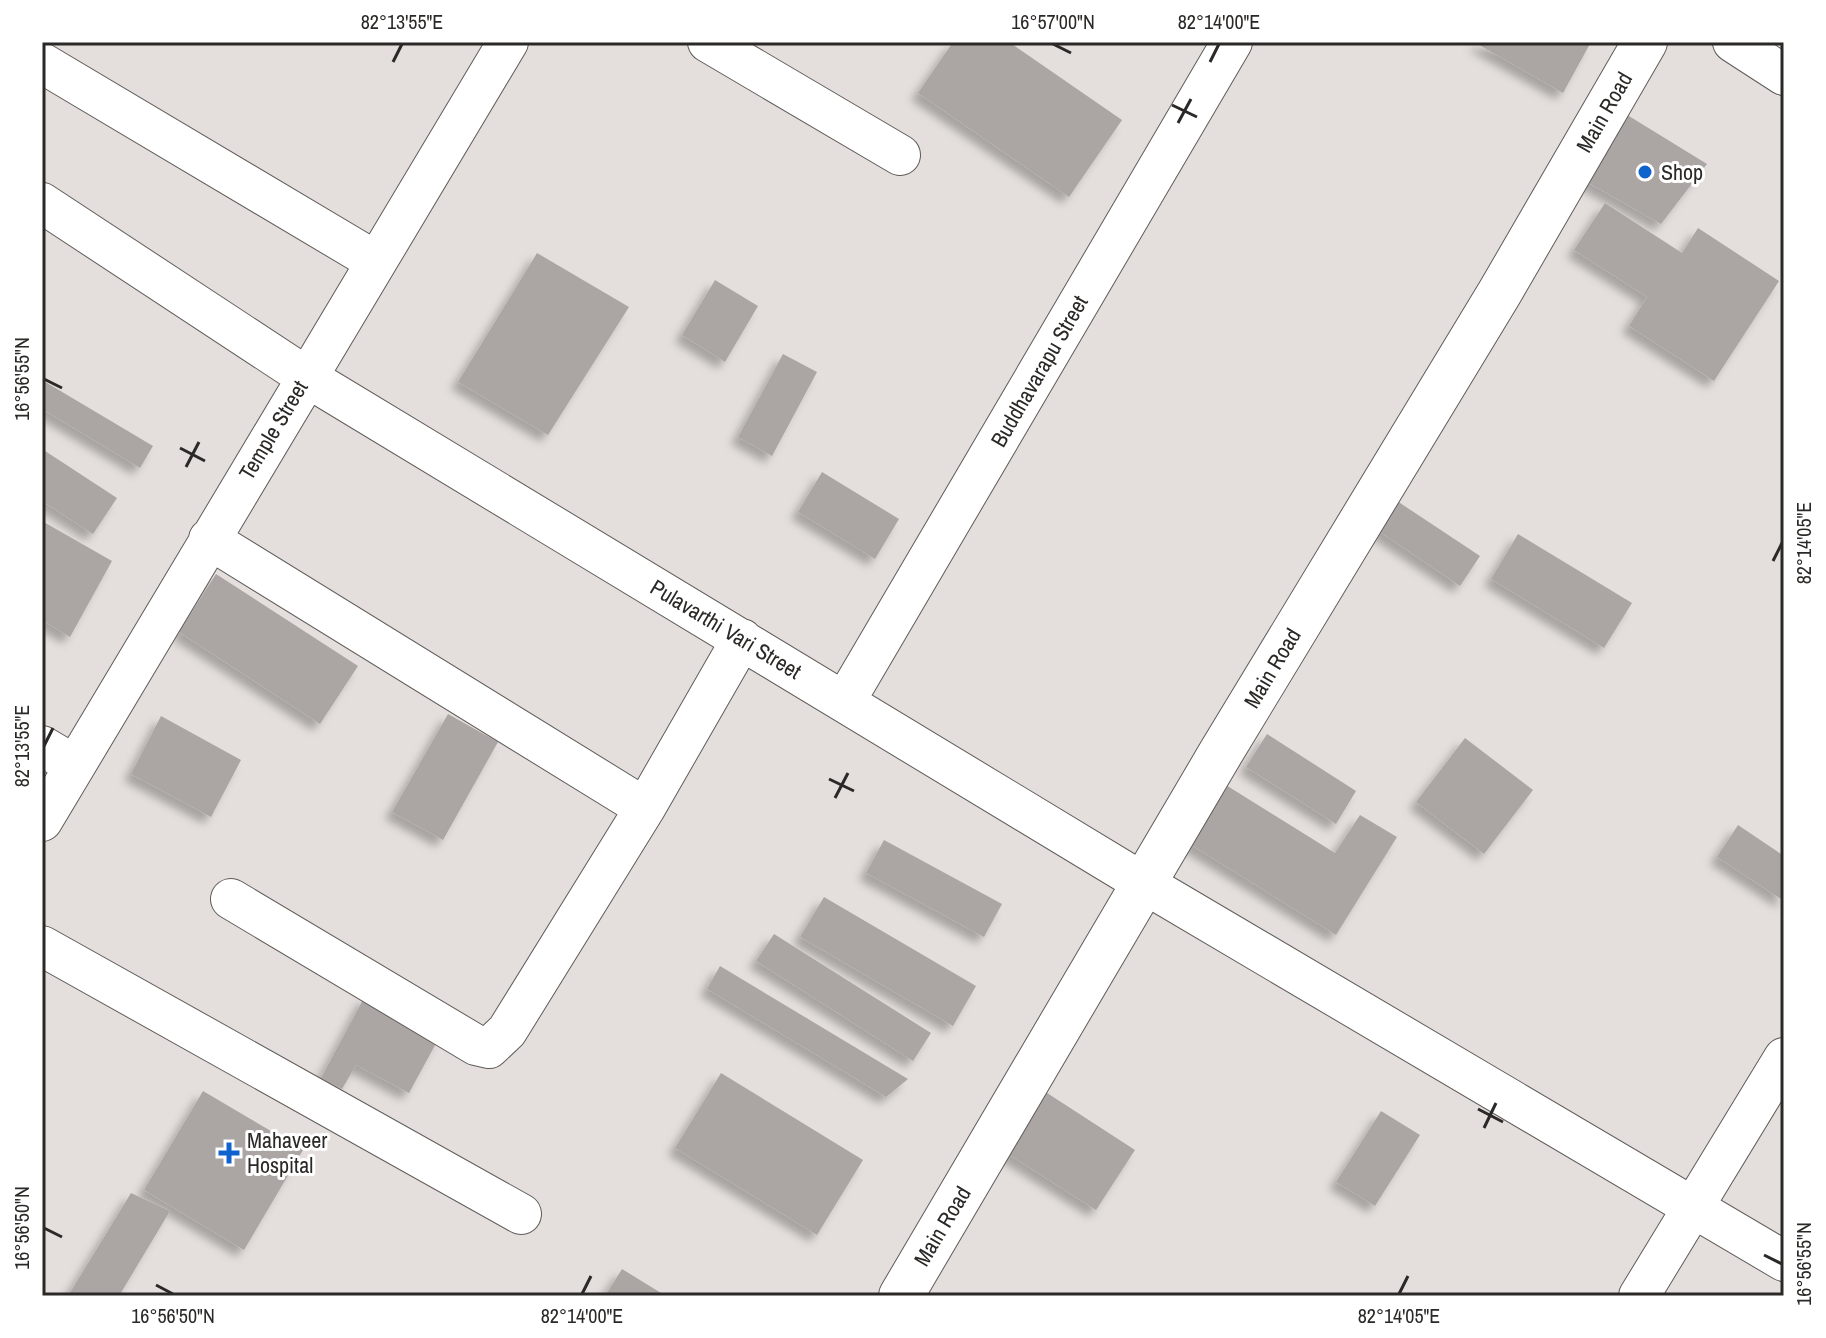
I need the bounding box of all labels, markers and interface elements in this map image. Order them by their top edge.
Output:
text: 82°13'55"E [361,8,443,35]
text: 16°57'00"N [1011,8,1095,35]
text: 82°14'00"E [1178,8,1260,35]
street label: Main Road [1569,66,1639,158]
place label: Shop [1661,157,1703,187]
marker: Shop [1636,163,1654,181]
street label: Buddhavarapu Street [983,290,1095,452]
text: 16°56'55"N [8,337,35,421]
street label: Temple Street [231,375,315,485]
text: 82°14'05"E [1790,502,1817,584]
street label: Pulavarthi Vari Street [645,572,807,686]
street label: Main Road [1236,622,1308,714]
text: 82°13'55"E [8,705,35,787]
place label: Mahaveer Hospital [247,1125,327,1180]
marker: Mahaveer Hospital [218,1142,240,1164]
street label: Main Road [906,1180,978,1272]
text: 16°56'50"N [8,1186,35,1270]
text: 16°56'55"N [1790,1222,1817,1306]
text: 16°56'50"N [131,1302,215,1329]
text: 82°14'00"E [541,1302,623,1329]
text: 82°14'05"E [1358,1302,1440,1329]

